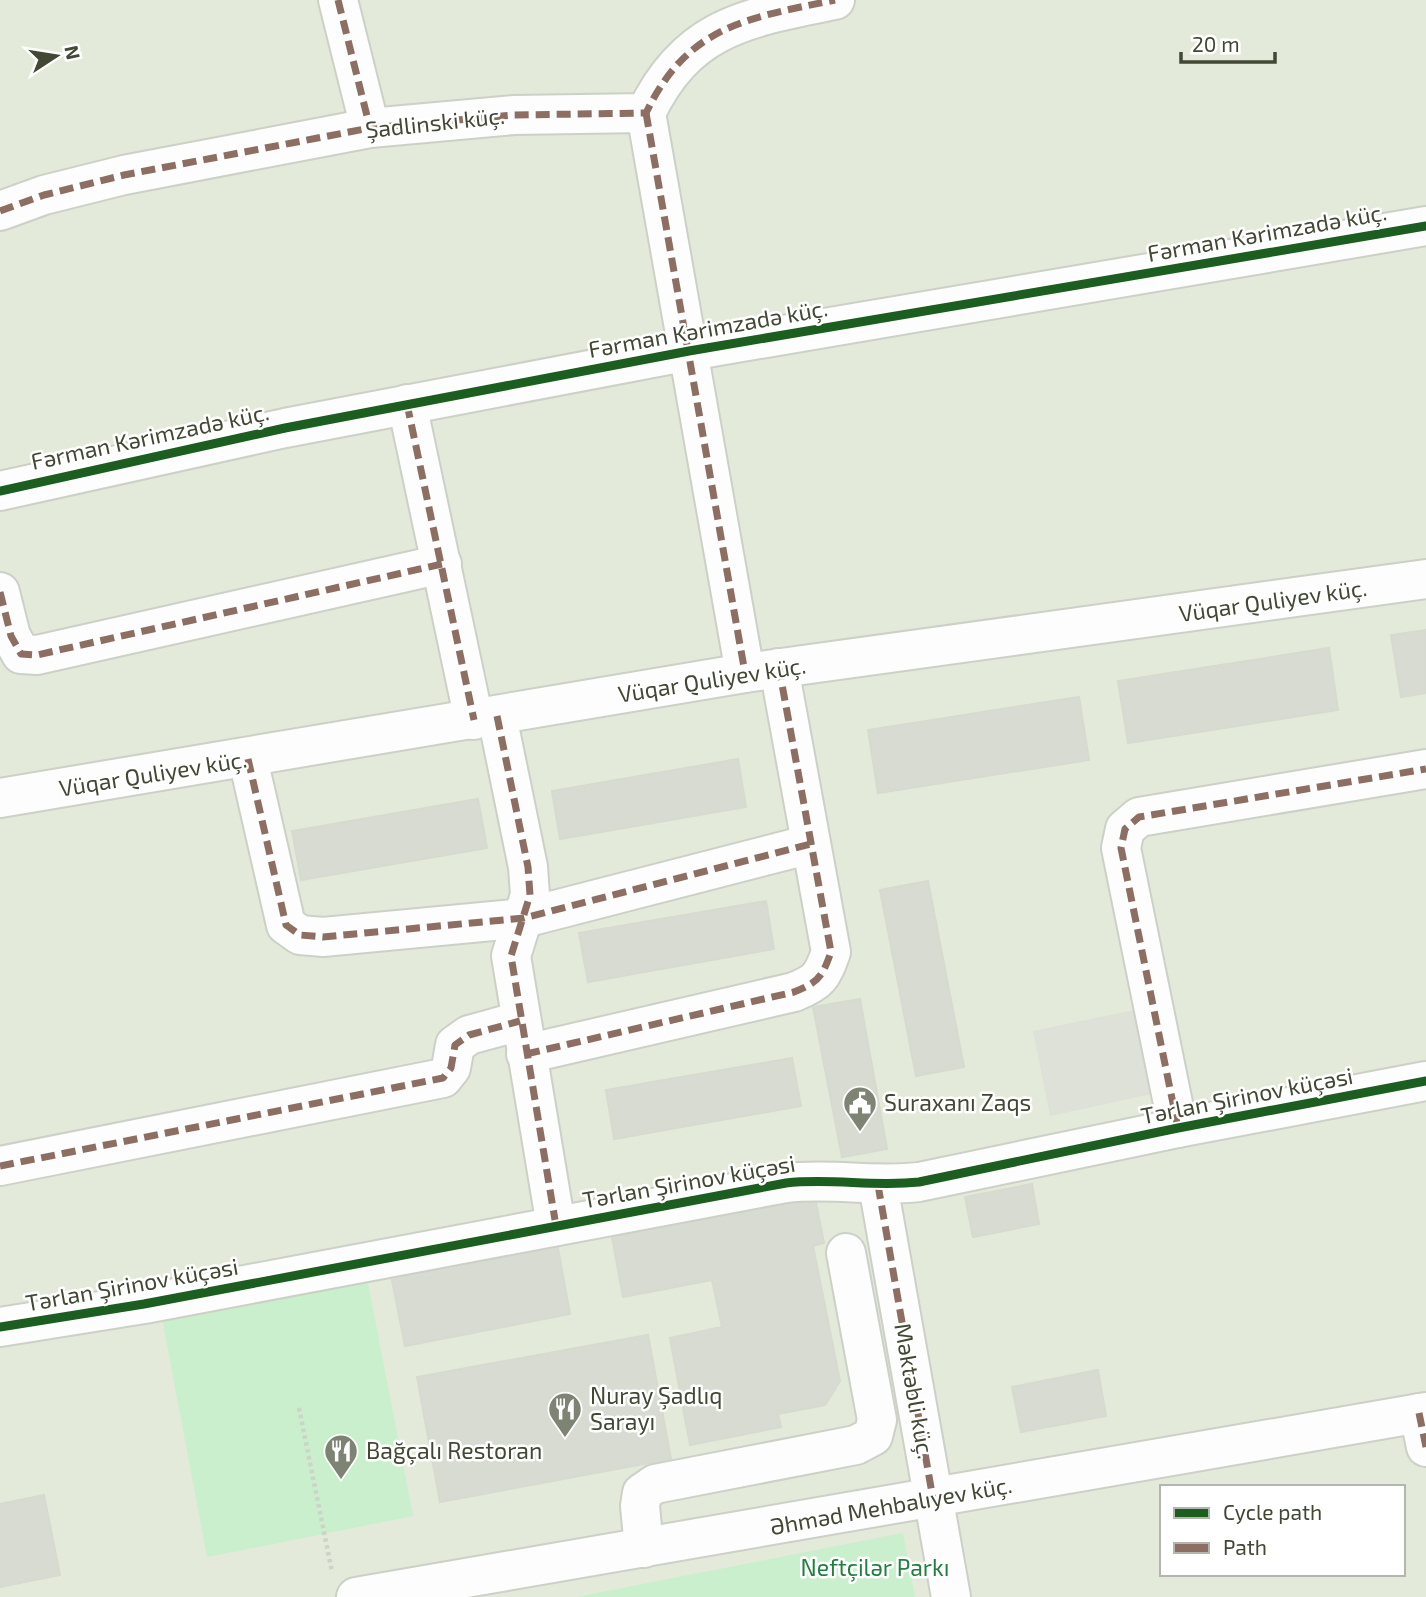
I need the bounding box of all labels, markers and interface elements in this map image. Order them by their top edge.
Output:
north arrow [21,21,91,91]
scale bar [1181,21,1276,65]
text: 20 m [1192,31,1240,56]
text: N [60,43,86,61]
street label: Şadlinski küç. [364,101,506,144]
street label: Fərman Kərimzadə küç. [1145,197,1389,268]
street label: Fərman Kərimzadə küç. [586,293,830,364]
street label: Fərman Kərimzadə küç. [28,397,272,476]
street label: Vüqar Quliyev küç. [1177,573,1369,628]
street label: Vüqar Quliyev küç. [616,650,808,709]
street label: Vüqar Quliyev küç. [57,744,249,803]
street label: Tərlan Şirinov küçəsi [1138,1061,1355,1130]
public building icon: Suraxanı Zaqs [841,1084,879,1133]
place label: Suraxanı Zaqs [884,1088,1031,1116]
street label: Tərlan Şirinov küçəsi [580,1149,797,1214]
street label: Tərlan Şirinov küçəsi [23,1252,240,1317]
street label: Məktəbli küç. [888,1321,941,1461]
place label: Nuray Şadlıq Sarayı [590,1381,722,1435]
restaurant icon: Nuray Şadlıq Sarayı [546,1390,584,1439]
restaurant icon: Bağçalı Restoran [322,1432,360,1481]
place label: Bağçalı Restoran [366,1436,542,1465]
street label: Əhməd Mehbalıyev küç. [768,1470,1014,1541]
legend [1160,1485,1405,1576]
text: Cycle path [1223,1499,1322,1524]
text: Path [1223,1534,1267,1559]
park label: Neftçilər Parkı [801,1553,949,1582]

